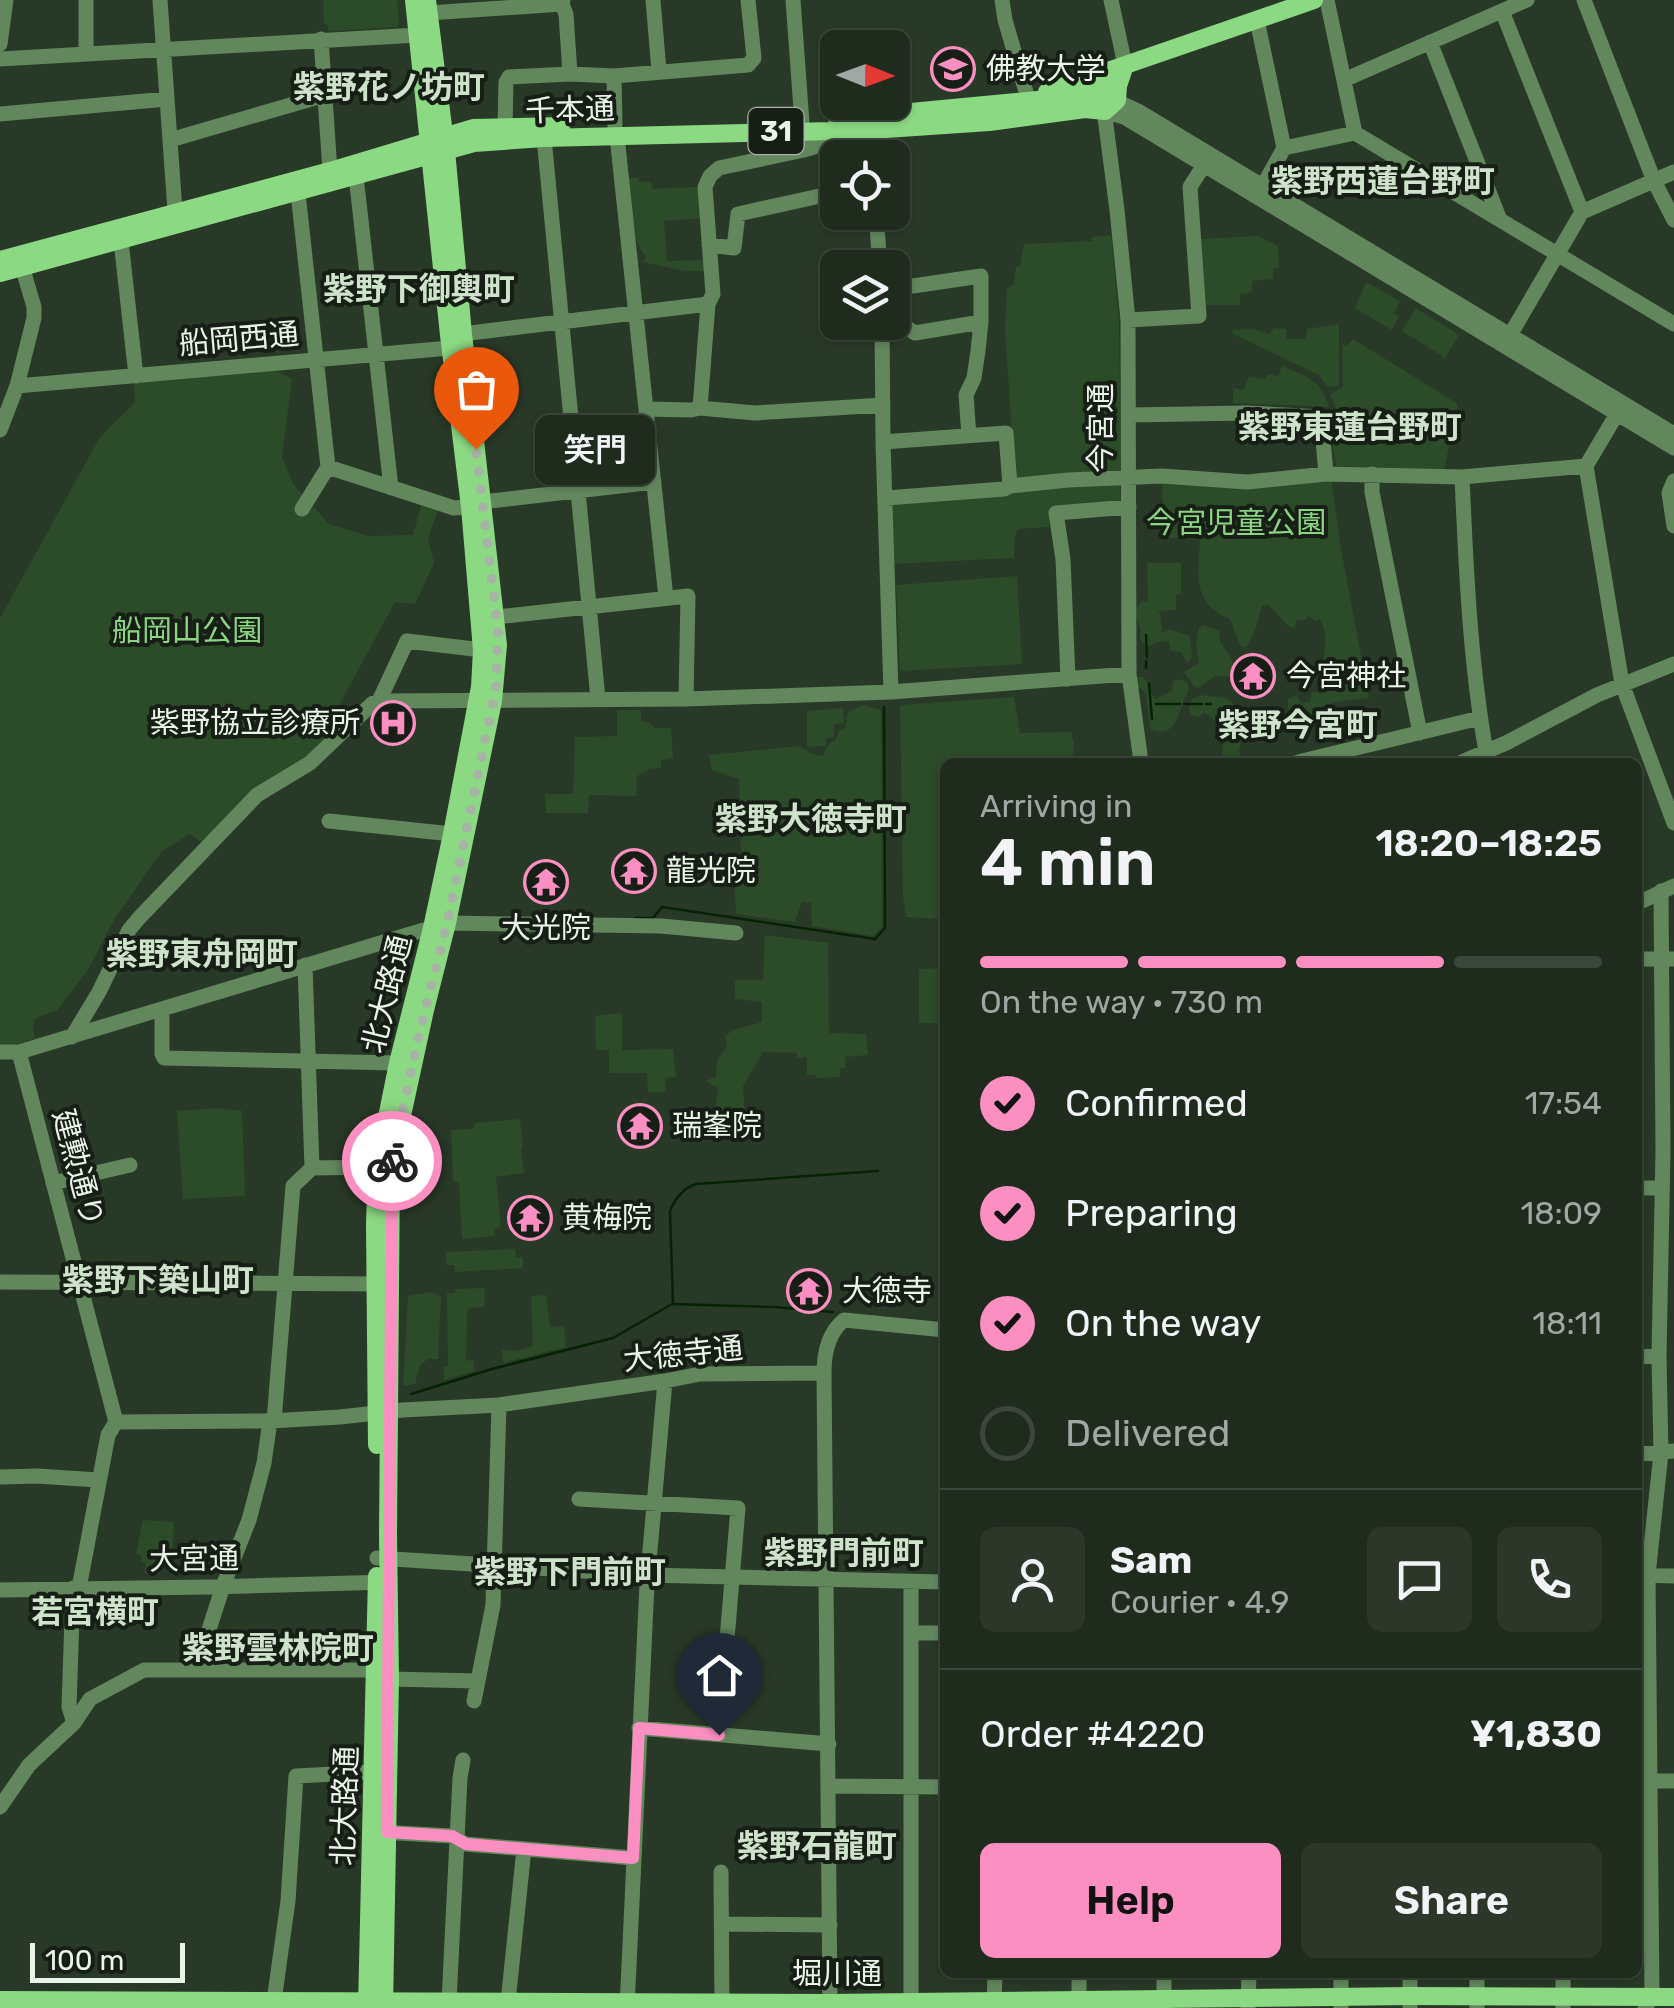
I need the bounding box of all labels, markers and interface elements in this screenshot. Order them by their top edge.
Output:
north arrow [820,30,910,120]
map controls [820,30,910,340]
school or university icon: 佛教大学 [930,46,976,92]
place label: 佛教大学 [986,51,1106,87]
district label: 紫野花ノ坊町 [293,68,485,106]
street label: 千本通 [524,90,616,130]
road number: 31 [748,108,804,154]
button: locate [820,140,910,230]
district label: 紫野西蓮台野町 [1271,162,1495,200]
button: layers [820,250,910,340]
district label: 紫野下御輿町 [323,270,515,308]
street label: 船岡西通 [178,316,300,362]
pin [434,347,519,450]
icon: bag [449,362,504,417]
street label: 今宮通 [1083,383,1119,473]
district label: 紫野東蓮台野町 [1238,408,1462,446]
callout: 笑門 [536,414,656,484]
text: 笑門 [563,431,627,469]
park label: 今宮児童公園 [1146,505,1326,541]
park label: 船岡山公園 [112,613,262,649]
temple icon: 今宮神社 [1230,653,1276,699]
place label: 今宮神社 [1286,658,1406,694]
hospital icon: 紫野協立診療所 [370,700,416,746]
place label: 紫野協立診療所 [150,705,360,741]
district label: 紫野今宮町 [1218,706,1378,744]
text: Arriving in [980,787,1132,825]
district label: 紫野大徳寺町 [715,800,907,838]
text: 18:20–18:25 [1375,820,1602,866]
text: 4 min [980,824,1156,901]
temple icon: 龍光院 [611,848,657,894]
place label: 龍光院 [666,853,756,889]
temple icon: 大光院 [523,859,569,905]
place label: 大光院 [501,910,591,946]
street label: 北大路通 [355,931,419,1057]
district label: 紫野東舟岡町 [106,935,298,973]
text: On the way · 730 m [980,983,1263,1021]
icon: check [980,1076,1035,1131]
text: Confirmed [1065,1080,1248,1126]
text: 17:54 [1525,1084,1602,1122]
temple icon: 瑞峯院 [617,1103,663,1149]
street label: 建勲通り [45,1105,111,1231]
place label: 瑞峯院 [672,1108,762,1144]
courier [342,1111,442,1211]
icon: bike [365,1134,420,1189]
icon: check [980,1186,1035,1241]
text: Preparing [1065,1190,1238,1236]
text: 18:09 [1520,1194,1602,1232]
temple icon: 黄梅院 [507,1195,553,1241]
place label: 黄梅院 [562,1200,652,1236]
district label: 紫野下築山町 [62,1261,254,1299]
temple icon: 大徳寺 [786,1268,832,1314]
place label: 大徳寺 [842,1273,932,1309]
icon: check [980,1296,1035,1351]
text: On the way [1065,1300,1261,1346]
text: 18:11 [1532,1304,1602,1342]
street label: 大徳寺通 [621,1330,745,1378]
text: Delivered [1065,1410,1230,1456]
button: person [980,1527,1085,1632]
button: chat [1367,1527,1472,1632]
button: phone [1497,1527,1602,1632]
district label: 紫野門前町 [764,1534,924,1572]
text: Sam [1110,1537,1192,1583]
street label: 大宮通 [149,1540,239,1578]
district label: 紫野下門前町 [474,1553,666,1591]
text: Courier · 4.9 [1110,1583,1289,1621]
district label: 若宮横町 [31,1593,159,1631]
district label: 紫野雲林院町 [182,1629,374,1667]
pin [677,1633,762,1736]
icon: home [692,1648,747,1703]
text: Order #4220 [980,1711,1205,1757]
text: ¥1,830 [1470,1711,1602,1757]
street label: 北大路通 [325,1745,365,1867]
district label: 紫野石龍町 [737,1827,897,1865]
button: Help [980,1843,1281,1958]
button: Share [1301,1843,1602,1958]
scale bar [30,1938,185,1982]
text: 100 m [45,1944,124,1977]
street label: 堀川通 [792,1956,882,1992]

